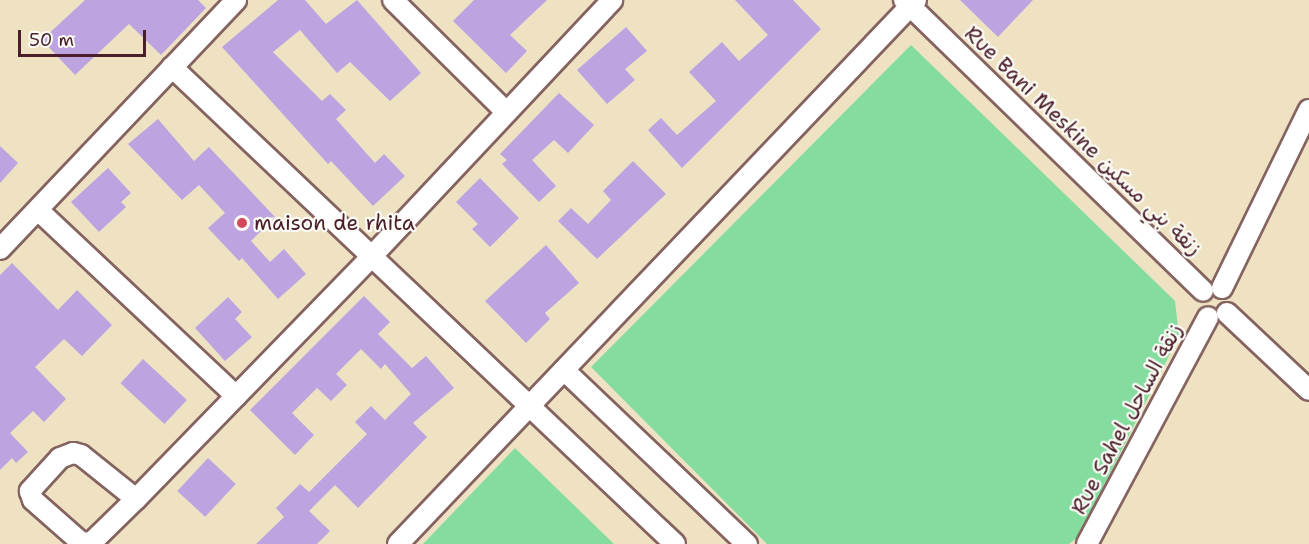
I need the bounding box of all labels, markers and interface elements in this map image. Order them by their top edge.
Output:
scale bar [21,18,148,56]
street label: Rue Bani Meskine زنقة بني مسكين [959,21,1207,261]
text: 50 m [29,28,74,52]
place label: maison de rhita [254,210,415,236]
marker: maison de rhita [235,216,249,230]
street label: Rue Sahel زنقة الساحل [1066,319,1188,519]

